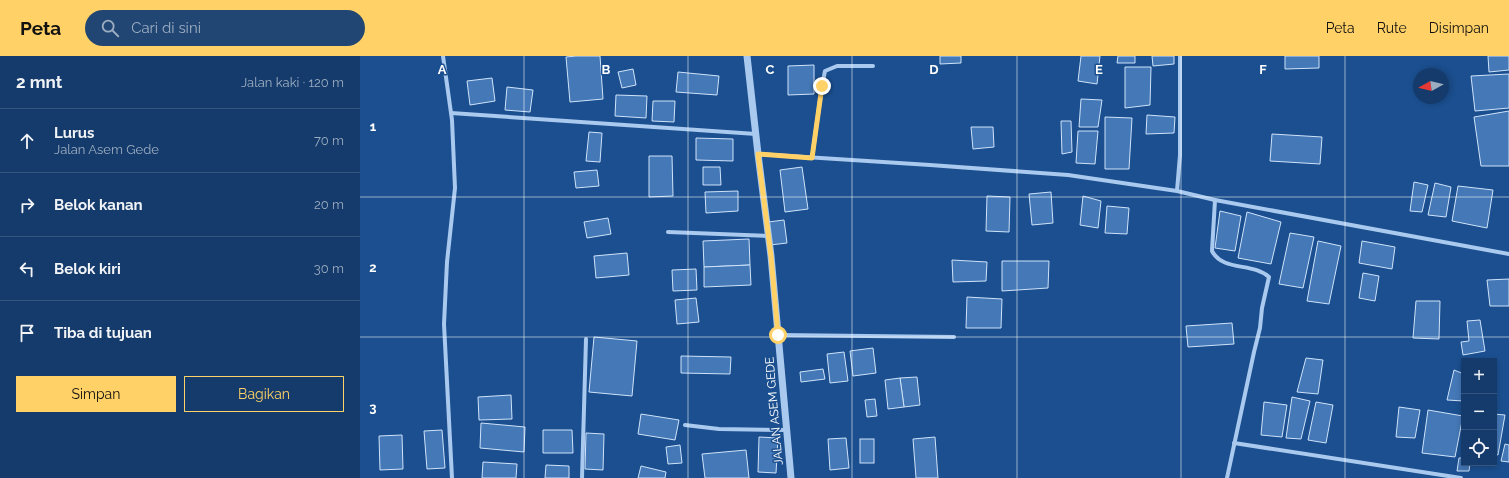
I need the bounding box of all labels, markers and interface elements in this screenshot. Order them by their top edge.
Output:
search box [85,10,365,46]
text: Peta [20,17,61,39]
icon: search [99,17,121,39]
text: Cari di sini [131,19,201,37]
text: Peta [1326,20,1355,36]
text: Rute [1377,20,1407,36]
text: Disimpan [1429,20,1489,36]
text: A [438,62,447,77]
text: B [602,62,611,77]
text: C [766,62,775,77]
text: D [929,62,939,77]
text: E [1095,62,1103,77]
text: F [1259,62,1267,77]
north arrow [1413,68,1449,104]
text: 2 mnt [16,72,62,92]
text: Jalan kaki · 120 m [241,75,344,90]
route end [813,77,831,95]
text: 1 [370,119,377,134]
text: Lurus [54,124,95,142]
icon: ahead [16,130,38,152]
text: 70 m [314,133,344,148]
text: Jalan Asem Gede [54,142,159,157]
icon: right [16,194,38,216]
text: Belok kanan [54,196,143,214]
text: 20 m [314,197,344,212]
icon: left [16,258,38,280]
text: Belok kiri [54,260,121,278]
text: 2 [369,260,377,275]
text: 30 m [314,261,344,276]
icon: arrive [16,322,38,344]
text: Tiba di tujuan [54,324,152,342]
route start [769,326,787,344]
street label: JALAN ASEM GEDE [762,356,786,466]
map controls [1461,358,1497,466]
button: + [1461,358,1497,394]
button: Simpan [16,376,176,412]
button: Bagikan [184,376,344,412]
button: − [1461,394,1497,430]
text: 3 [369,400,377,415]
button: locate [1461,430,1497,466]

